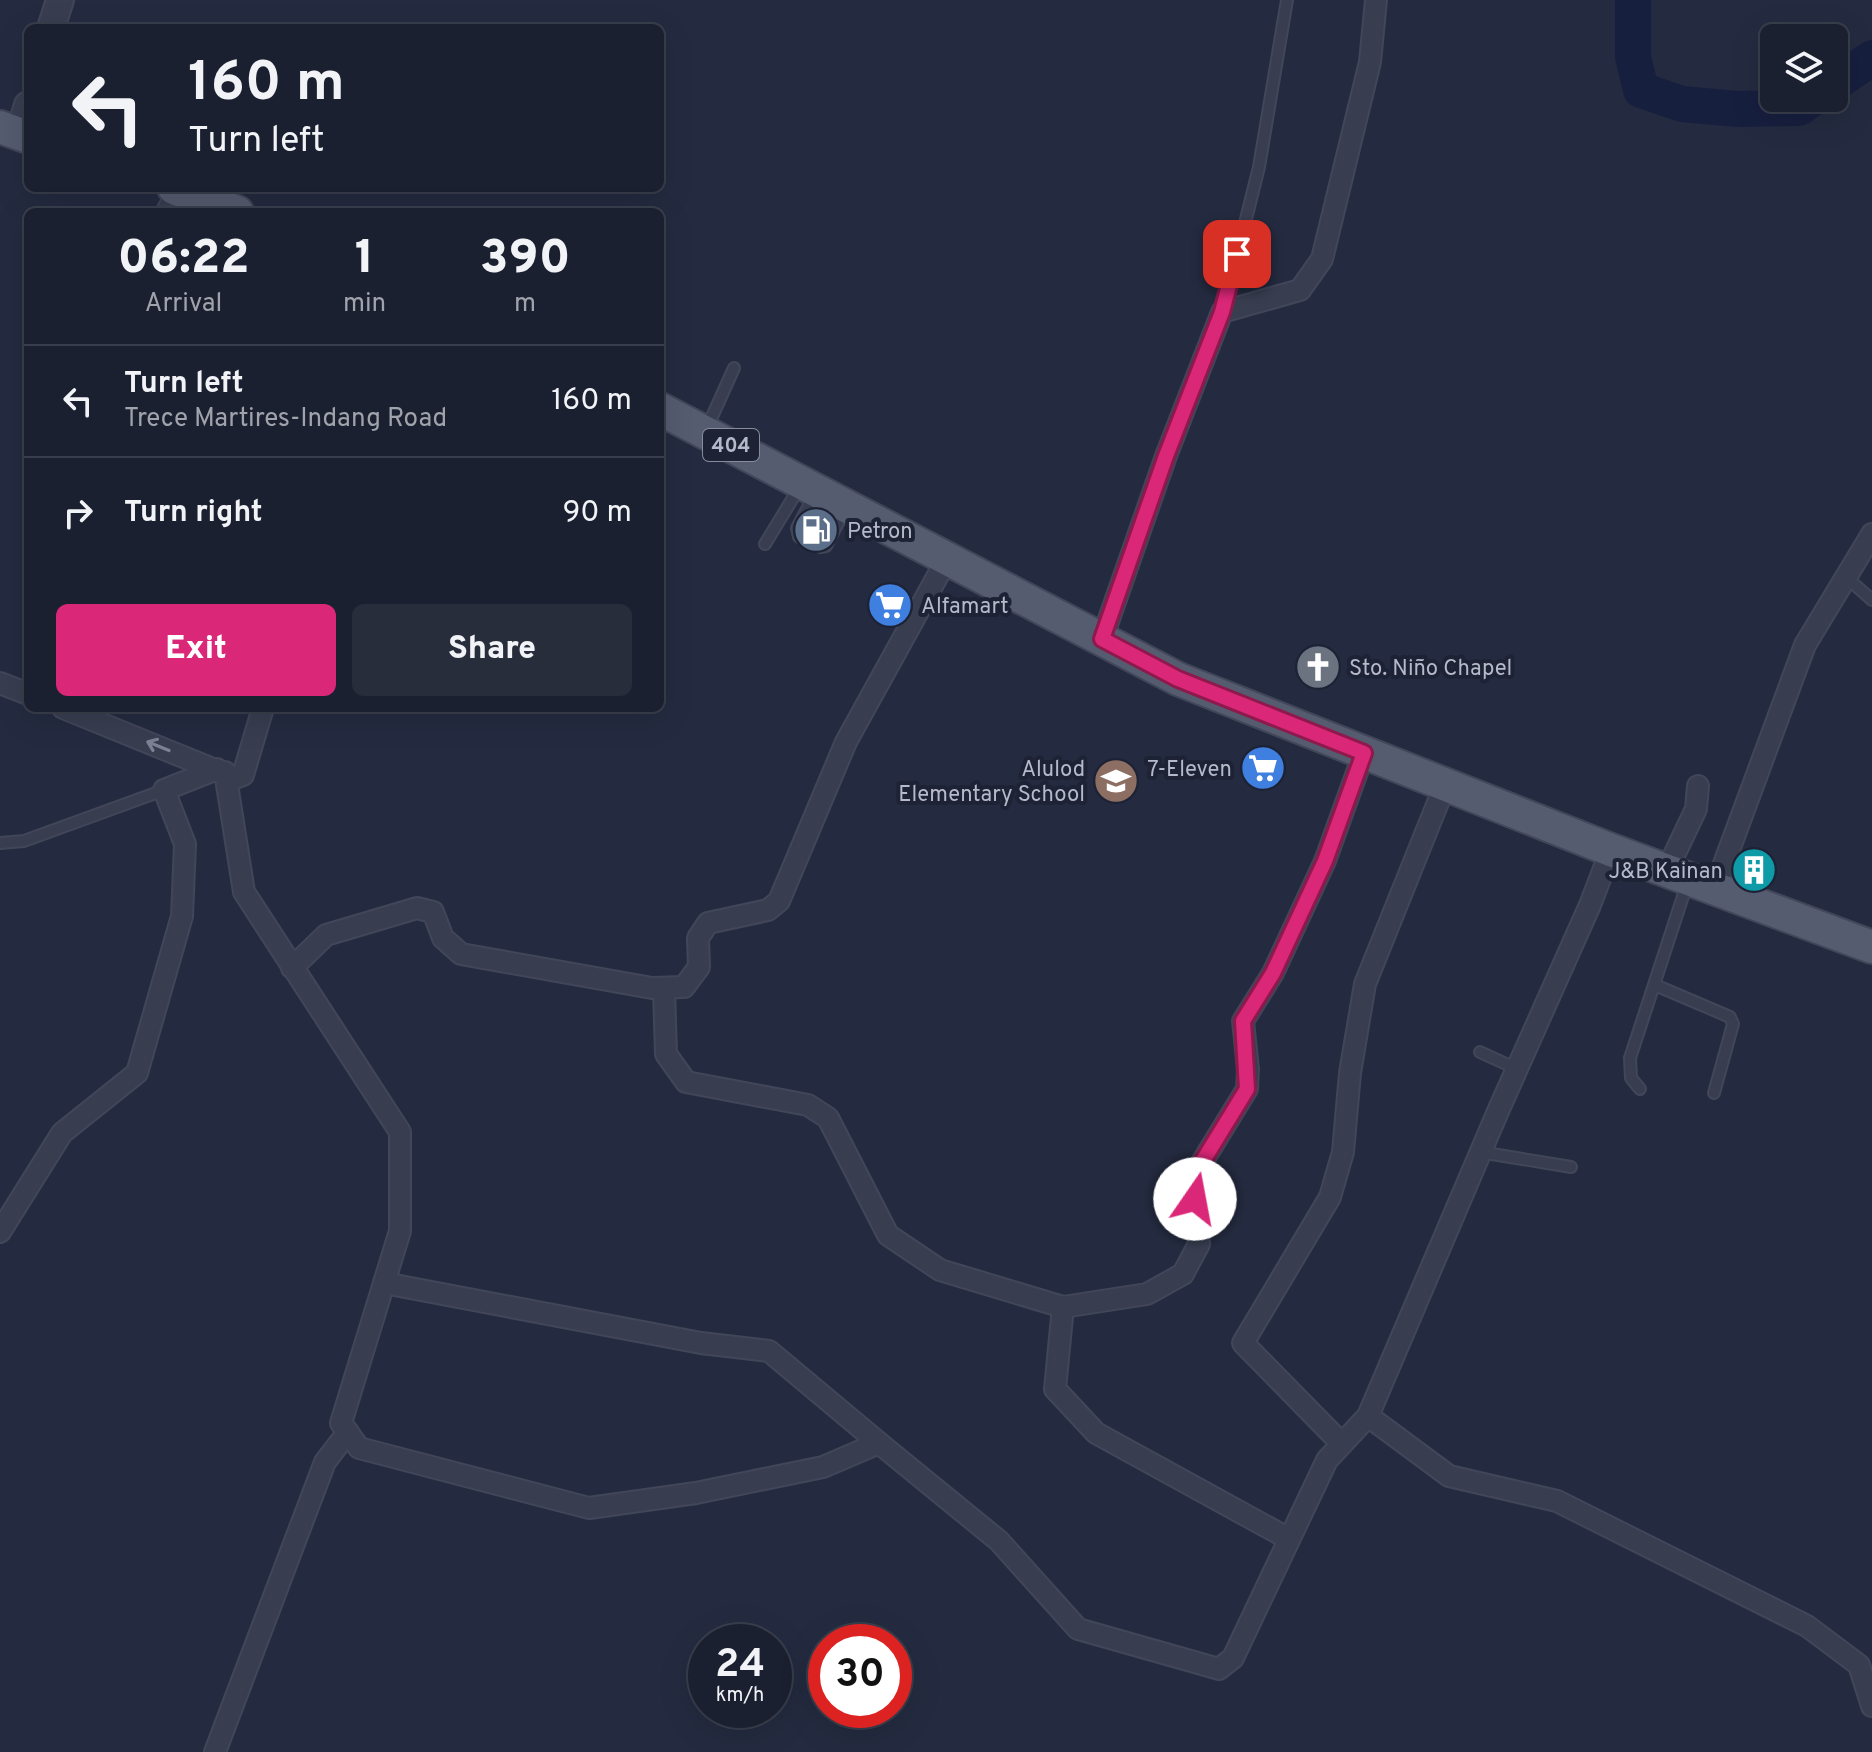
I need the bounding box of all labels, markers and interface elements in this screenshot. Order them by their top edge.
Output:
map controls [1760,24,1848,112]
button: layers [1760,24,1848,112]
text: 160 m [188,50,345,120]
icon: left [56,56,160,160]
text: Turn left [188,119,325,165]
pin [1203,220,1271,288]
text: 06:22 [117,230,250,290]
text: 1 [355,230,374,290]
text: 390 [480,230,571,290]
icon: arrive [1215,232,1259,276]
text: Arrival [145,288,222,321]
text: min [343,288,386,321]
text: m [514,288,536,321]
text: Turn left [124,366,244,403]
icon: left [56,379,100,423]
text: 160 m [551,383,632,420]
text: Trece Martires-Indang Road [124,403,447,436]
road number: 404 [703,429,759,461]
icon: right [56,491,100,535]
text: Turn right [124,495,262,532]
text: 90 m [563,495,632,532]
fuel station icon: Petron [792,506,840,554]
place label: Petron [847,519,913,546]
supermarket icon: Alfamart [866,581,914,629]
place label: Alfamart [921,594,1009,621]
button: Exit [56,604,336,696]
button: Share [352,604,632,696]
church icon: Sto. Niño Chapel [1294,643,1342,691]
place label: Sto. Niño Chapel [1349,656,1512,683]
one-way arrow [146,737,171,752]
supermarket icon: 7-Eleven [1239,744,1287,792]
place label: Alulod Elementary School [898,757,1085,809]
school or university icon: Alulod Elementary School [1092,757,1140,805]
place label: 7-Eleven [1147,757,1232,784]
building icon: J&B Kainan [1730,846,1778,894]
place label: J&B Kainan [1608,859,1723,886]
position arrow [1153,1157,1237,1241]
speed limit sign: 30 [808,1624,912,1728]
text: 24 [715,1641,765,1691]
text: km/h [716,1683,764,1709]

